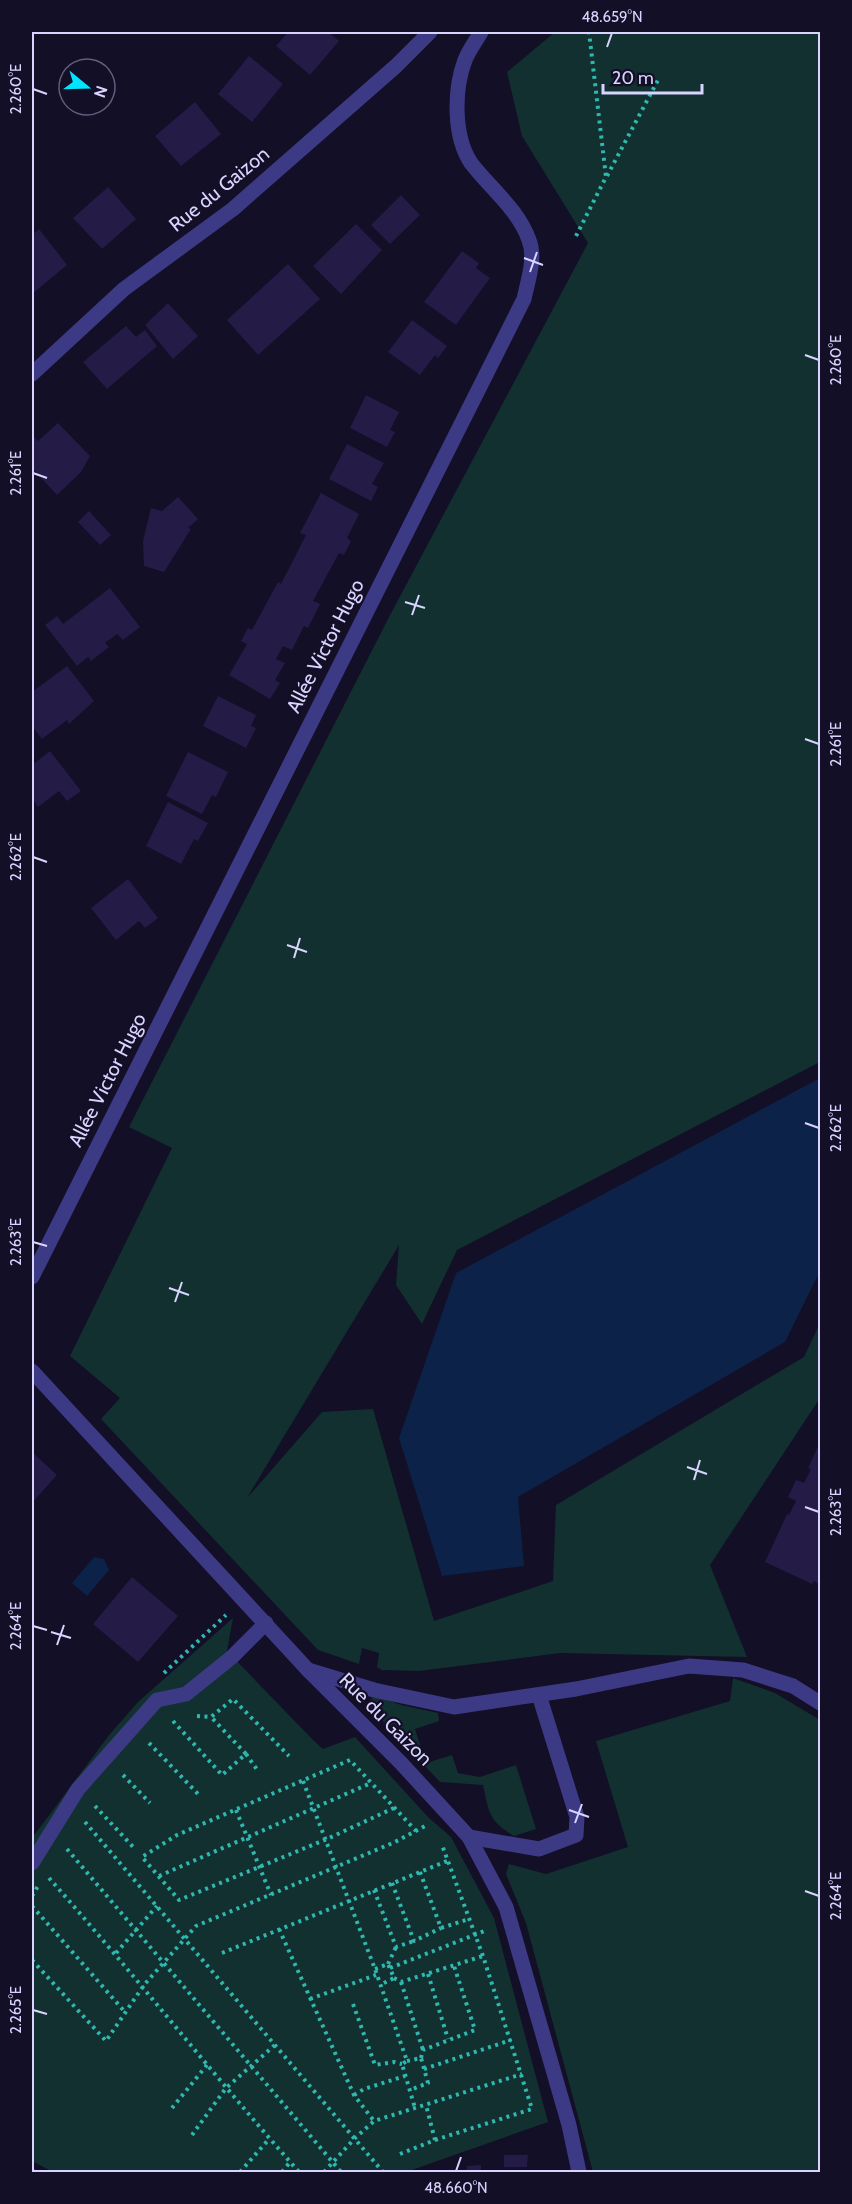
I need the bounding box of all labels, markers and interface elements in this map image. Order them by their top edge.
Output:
text: 48.659°N [582,8,642,26]
north arrow [57,57,117,117]
scale bar [603,57,702,95]
text: 2.260°E [7,64,25,114]
text: 20 m [612,67,654,89]
text: N [90,83,112,100]
street label: Rue du Gaizon [164,141,274,237]
text: 2.260°E [827,335,845,385]
text: 2.261°E [7,451,25,495]
street label: Allée Victor Hugo [281,575,369,717]
text: 2.261°E [827,722,845,766]
text: 2.262°E [7,833,25,881]
street label: Allée Victor Hugo [63,1009,151,1151]
text: 2.262°E [827,1104,845,1152]
text: 2.263°E [7,1218,25,1266]
text: 2.263°E [827,1488,845,1536]
text: 2.264°E [7,1602,25,1650]
street label: Rue du Gaizon [334,1667,438,1771]
text: 2.264°E [827,1872,845,1920]
text: 2.265°E [7,1986,25,2034]
text: 48.660°N [424,2179,488,2197]

